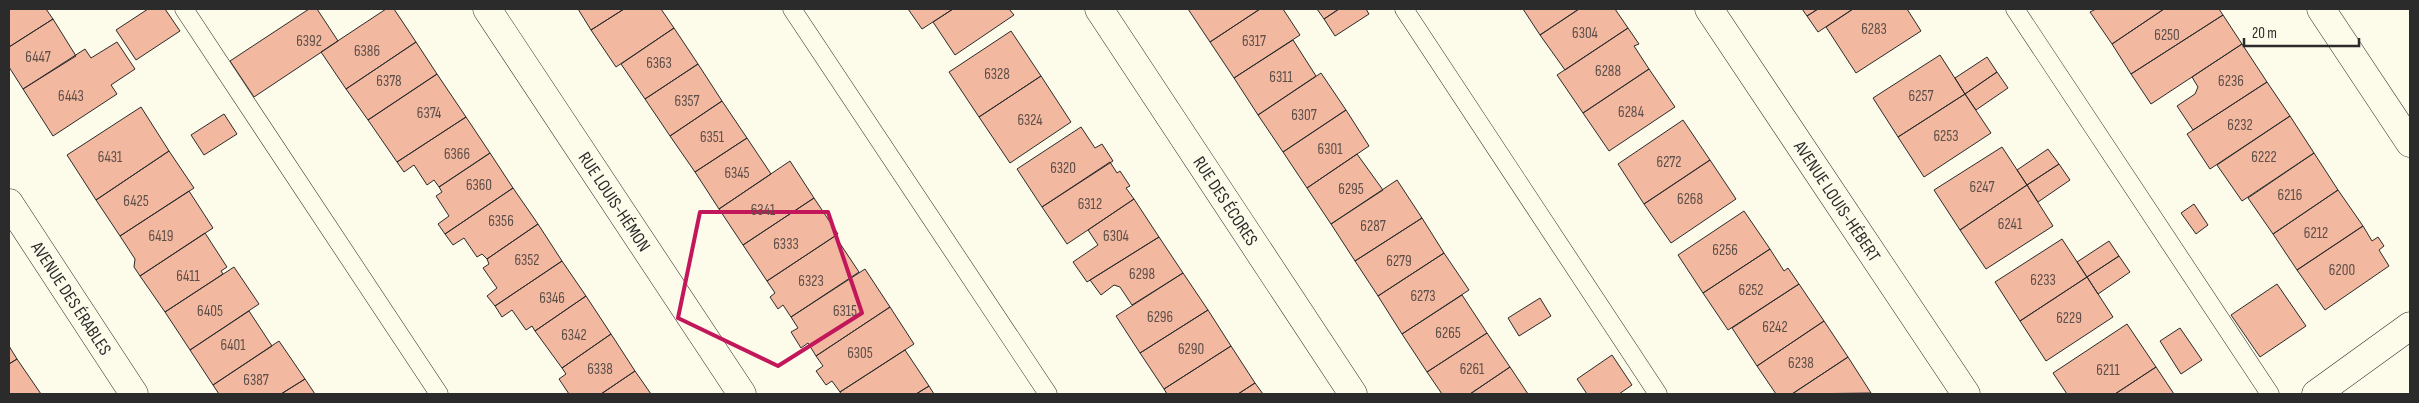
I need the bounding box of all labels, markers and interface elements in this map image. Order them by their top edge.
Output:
scale bar [2244,15,2359,47]
house number: 6283 [1861,20,1887,39]
house number: 6304 [1572,24,1598,43]
text: 20 m [2252,24,2277,43]
house number: 6250 [2154,26,2180,45]
house number: 6392 [296,32,322,51]
house number: 6317 [1242,32,1266,51]
house number: 6386 [354,42,380,61]
house number: 6447 [25,48,51,67]
house number: 6363 [646,54,672,73]
house number: 6288 [1595,62,1621,81]
house number: 6328 [984,65,1010,84]
house number: 6311 [1269,68,1293,87]
house number: 6378 [376,72,402,91]
house number: 6236 [2218,72,2244,91]
house number: 6443 [58,87,84,106]
house number: 6257 [1909,87,1933,106]
house number: 6357 [675,92,699,111]
house number: 6284 [1618,103,1644,122]
house number: 6374 [417,104,441,123]
house number: 6307 [1291,106,1317,125]
house number: 6324 [1017,111,1043,130]
house number: 6232 [2227,116,2253,135]
house number: 6253 [1933,127,1959,146]
house number: 6351 [700,128,725,147]
street label: AVENUE LOUIS-HÉBERT [1789,136,1885,266]
house number: 6301 [1318,140,1343,159]
house number: 6366 [444,145,470,164]
house number: 6431 [98,148,123,167]
street label: RUE LOUIS-HÉMON [574,148,655,255]
house number: 6222 [2251,148,2277,167]
street label: RUE DES ÉCORES [1189,152,1263,250]
house number: 6272 [1656,153,1682,172]
house number: 6320 [1050,159,1076,178]
house number: 6345 [724,164,750,183]
house number: 6360 [466,176,492,195]
house number: 6247 [1970,178,1994,197]
house number: 6295 [1338,180,1364,199]
house number: 6216 [2278,186,2302,205]
house number: 6268 [1677,190,1703,209]
house number: 6425 [123,192,149,211]
house number: 6312 [1078,195,1102,214]
house number: 6341 [751,201,776,220]
house number: 6356 [488,212,514,231]
house number: 6241 [1998,215,2023,234]
house number: 6287 [1360,217,1386,236]
house number: 6212 [2304,224,2328,243]
house number: 6419 [148,227,174,246]
house number: 6304 [1103,227,1129,246]
house number: 6333 [773,235,799,254]
street label: AVENUE DES ÉRABLES [26,237,116,359]
house number: 6256 [1712,241,1738,260]
house number: 6352 [514,251,540,270]
house number: 6279 [1386,252,1412,271]
house number: 6200 [2329,261,2355,280]
house number: 6298 [1129,265,1155,284]
house number: 6411 [176,267,201,286]
house number: 6233 [2030,271,2056,290]
house number: 6323 [798,272,824,291]
house number: 6252 [1738,281,1764,300]
house number: 6273 [1410,287,1436,306]
house number: 6346 [539,289,565,308]
house number: 6405 [197,302,223,321]
house number: 6315 [833,302,857,321]
house number: 6296 [1147,308,1173,327]
house number: 6229 [2056,309,2082,328]
house number: 6242 [1762,318,1788,337]
house number: 6265 [1435,324,1461,343]
house number: 6342 [561,326,587,345]
house number: 6401 [220,336,246,355]
house number: 6290 [1178,340,1204,359]
house number: 6305 [847,344,873,363]
house number: 6238 [1788,354,1814,373]
house number: 6338 [587,360,613,379]
house number: 6261 [1460,360,1485,379]
house number: 6211 [2096,361,2120,380]
house number: 6387 [243,371,269,390]

